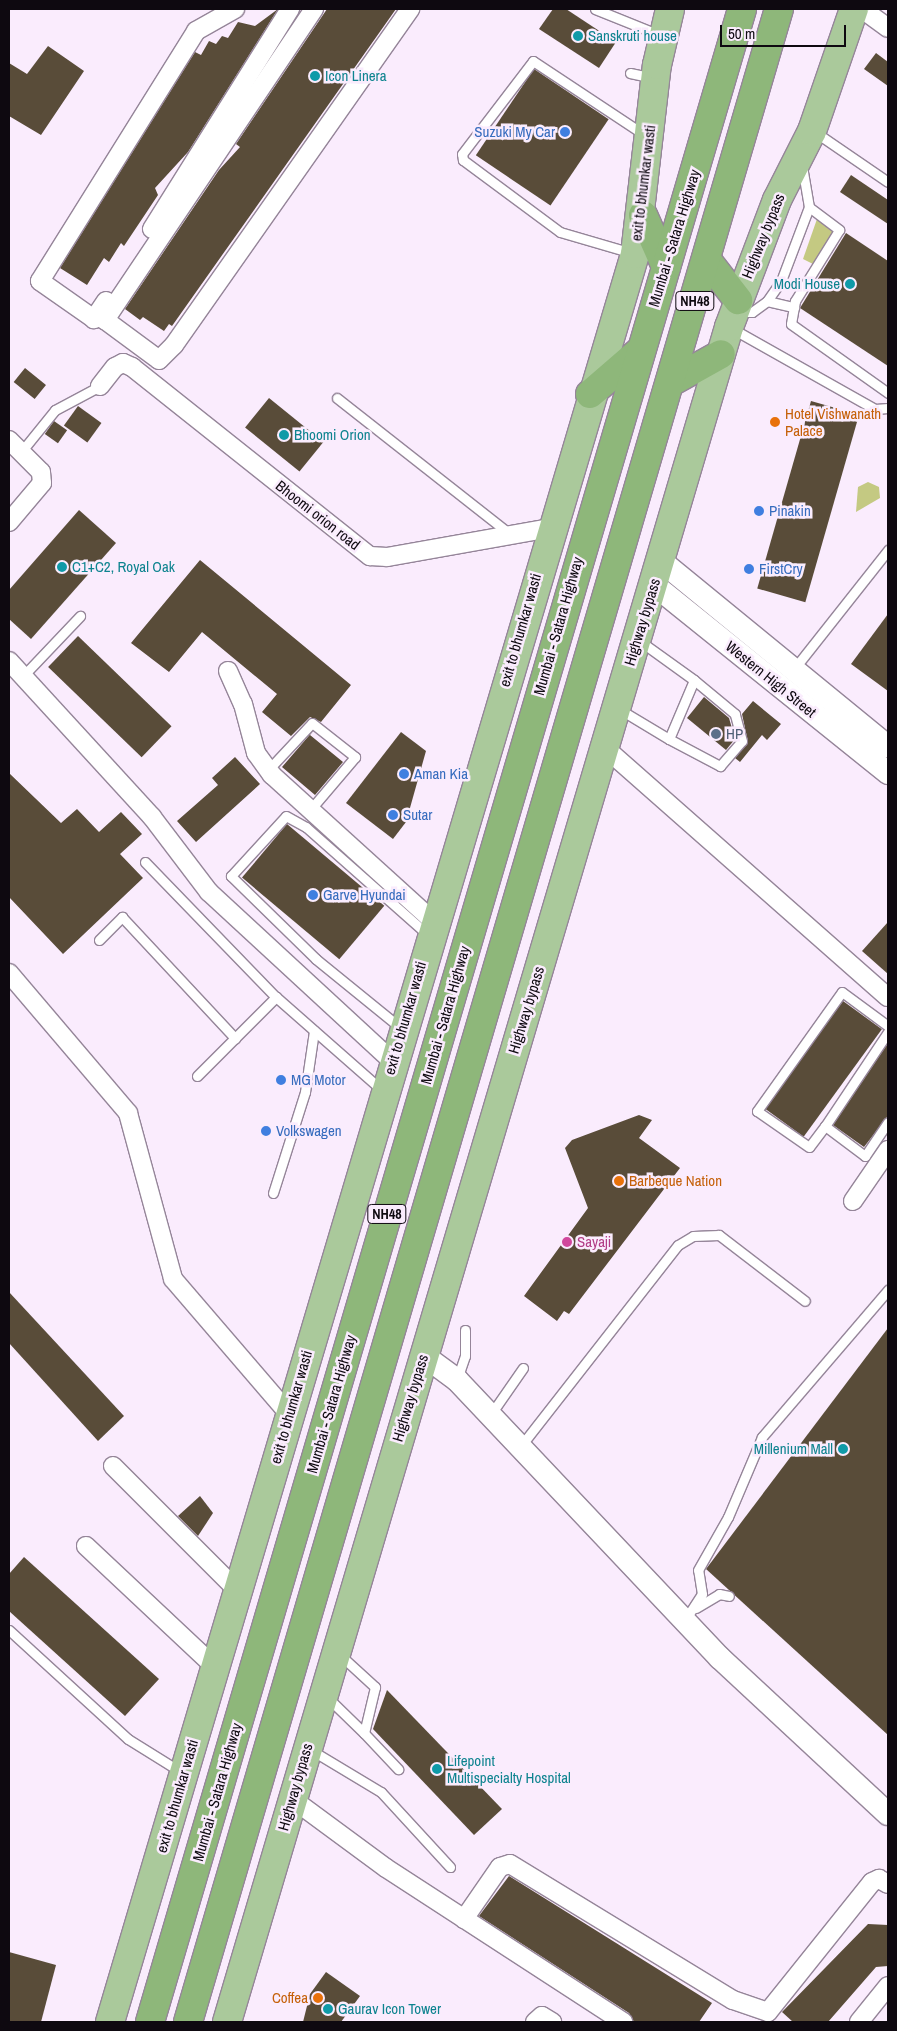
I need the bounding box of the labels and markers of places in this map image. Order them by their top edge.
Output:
place label: Sanskruti house [588,27,677,45]
marker: Sanskruti house [572,30,584,42]
place label: Icon Linera [325,67,387,85]
marker: Icon Linera [309,70,321,82]
place label: Suzuki My Car [474,123,555,141]
marker: Suzuki My Car [559,126,571,138]
place label: Modi House [774,275,840,293]
marker: Modi House [844,278,856,290]
place label: Hotel Vishwanath Palace [785,404,881,439]
marker: Hotel Vishwanath Palace [769,416,781,428]
place label: Bhoomi Orion [294,426,371,444]
marker: Bhoomi Orion [278,429,290,441]
place label: Pinakin [769,502,811,520]
marker: Pinakin [753,505,765,517]
place label: C1+C2, Royal Oak [72,558,175,576]
place label: FirstCry [759,560,803,578]
marker: C1+C2, Royal Oak [56,561,68,573]
marker: FirstCry [743,563,755,575]
place label: HP [726,725,743,743]
marker: HP [710,728,722,740]
place label: Aman Kia [414,765,468,783]
marker: Aman Kia [398,768,410,780]
place label: Sutar [403,806,432,824]
marker: Sutar [387,809,399,821]
place label: Garve Hyundai [323,886,406,904]
marker: Garve Hyundai [307,889,319,901]
place label: MG Motor [291,1071,346,1089]
marker: MG Motor [275,1074,287,1086]
place label: Volkswagen [276,1122,342,1140]
marker: Volkswagen [260,1125,272,1137]
place label: Barbeque Nation [629,1172,722,1190]
marker: Barbeque Nation [613,1175,625,1187]
place label: Sayaji [577,1233,611,1251]
marker: Sayaji [561,1236,573,1248]
place label: Millenium Mall [754,1440,833,1458]
marker: Millenium Mall [837,1443,849,1455]
place label: Lifepoint Multispecialty Hospital [447,1751,571,1786]
marker: Lifepoint Multispecialty Hospital [431,1763,443,1775]
place label: Coffea [272,1989,308,2007]
marker: Coffea [312,1992,324,2004]
place label: Gaurav Icon Tower [338,2000,441,2018]
marker: Gaurav Icon Tower [322,2003,334,2015]

